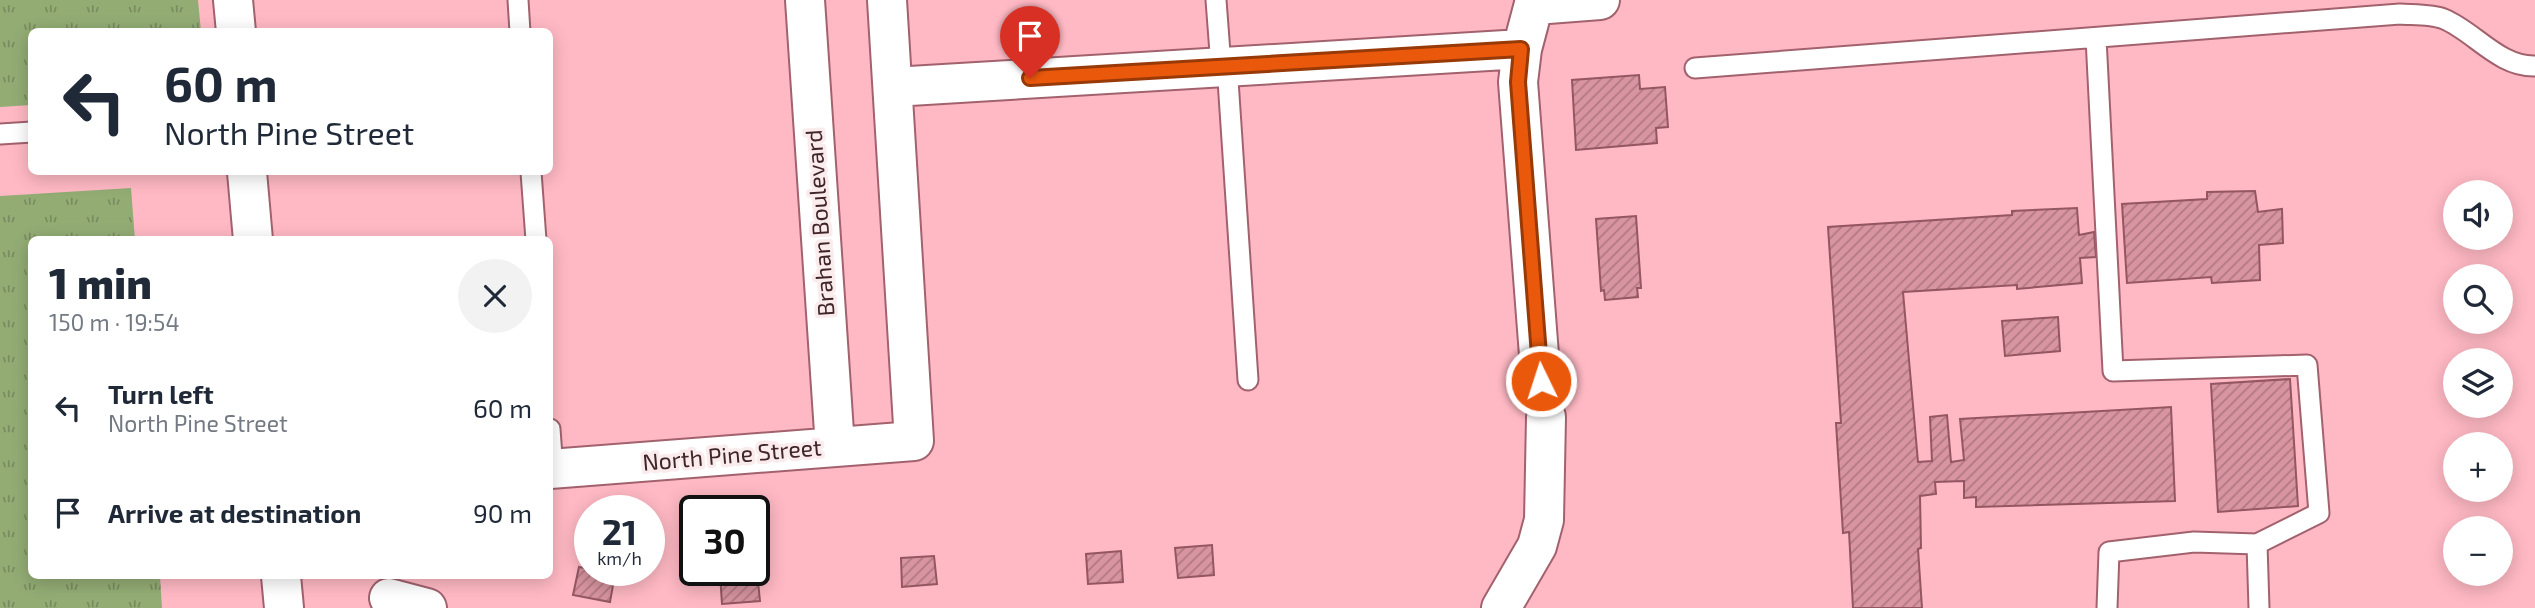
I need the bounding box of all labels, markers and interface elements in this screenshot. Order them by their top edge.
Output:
pin [1000,6,1060,78]
icon: arrive [1011,17,1049,55]
text: 60 m [164,53,278,112]
icon: left [49,56,140,147]
text: North Pine Street [164,113,414,151]
street label: Brahan Boulevard [799,129,839,317]
map controls [2443,180,2513,586]
button: sound [2443,180,2513,250]
text: 1 min [49,257,152,307]
button: close [458,259,532,333]
button: search [2443,264,2513,334]
text: 150 m · 19:54 [49,308,180,336]
position arrow [1504,344,1578,418]
button: layers [2443,348,2513,418]
text: Turn left [108,378,214,409]
icon: left [49,389,87,427]
text: 60 m [473,392,532,423]
text: North Pine Street [108,409,288,437]
street label: North Pine Street [641,432,823,476]
button: + [2443,432,2513,502]
icon: arrive [49,494,87,532]
speed limit sign: 30 [679,495,770,586]
text: Arrive at destination [108,497,361,528]
text: 90 m [473,497,532,528]
text: 21 [602,510,637,552]
button: − [2443,516,2513,586]
text: km/h [597,547,642,569]

